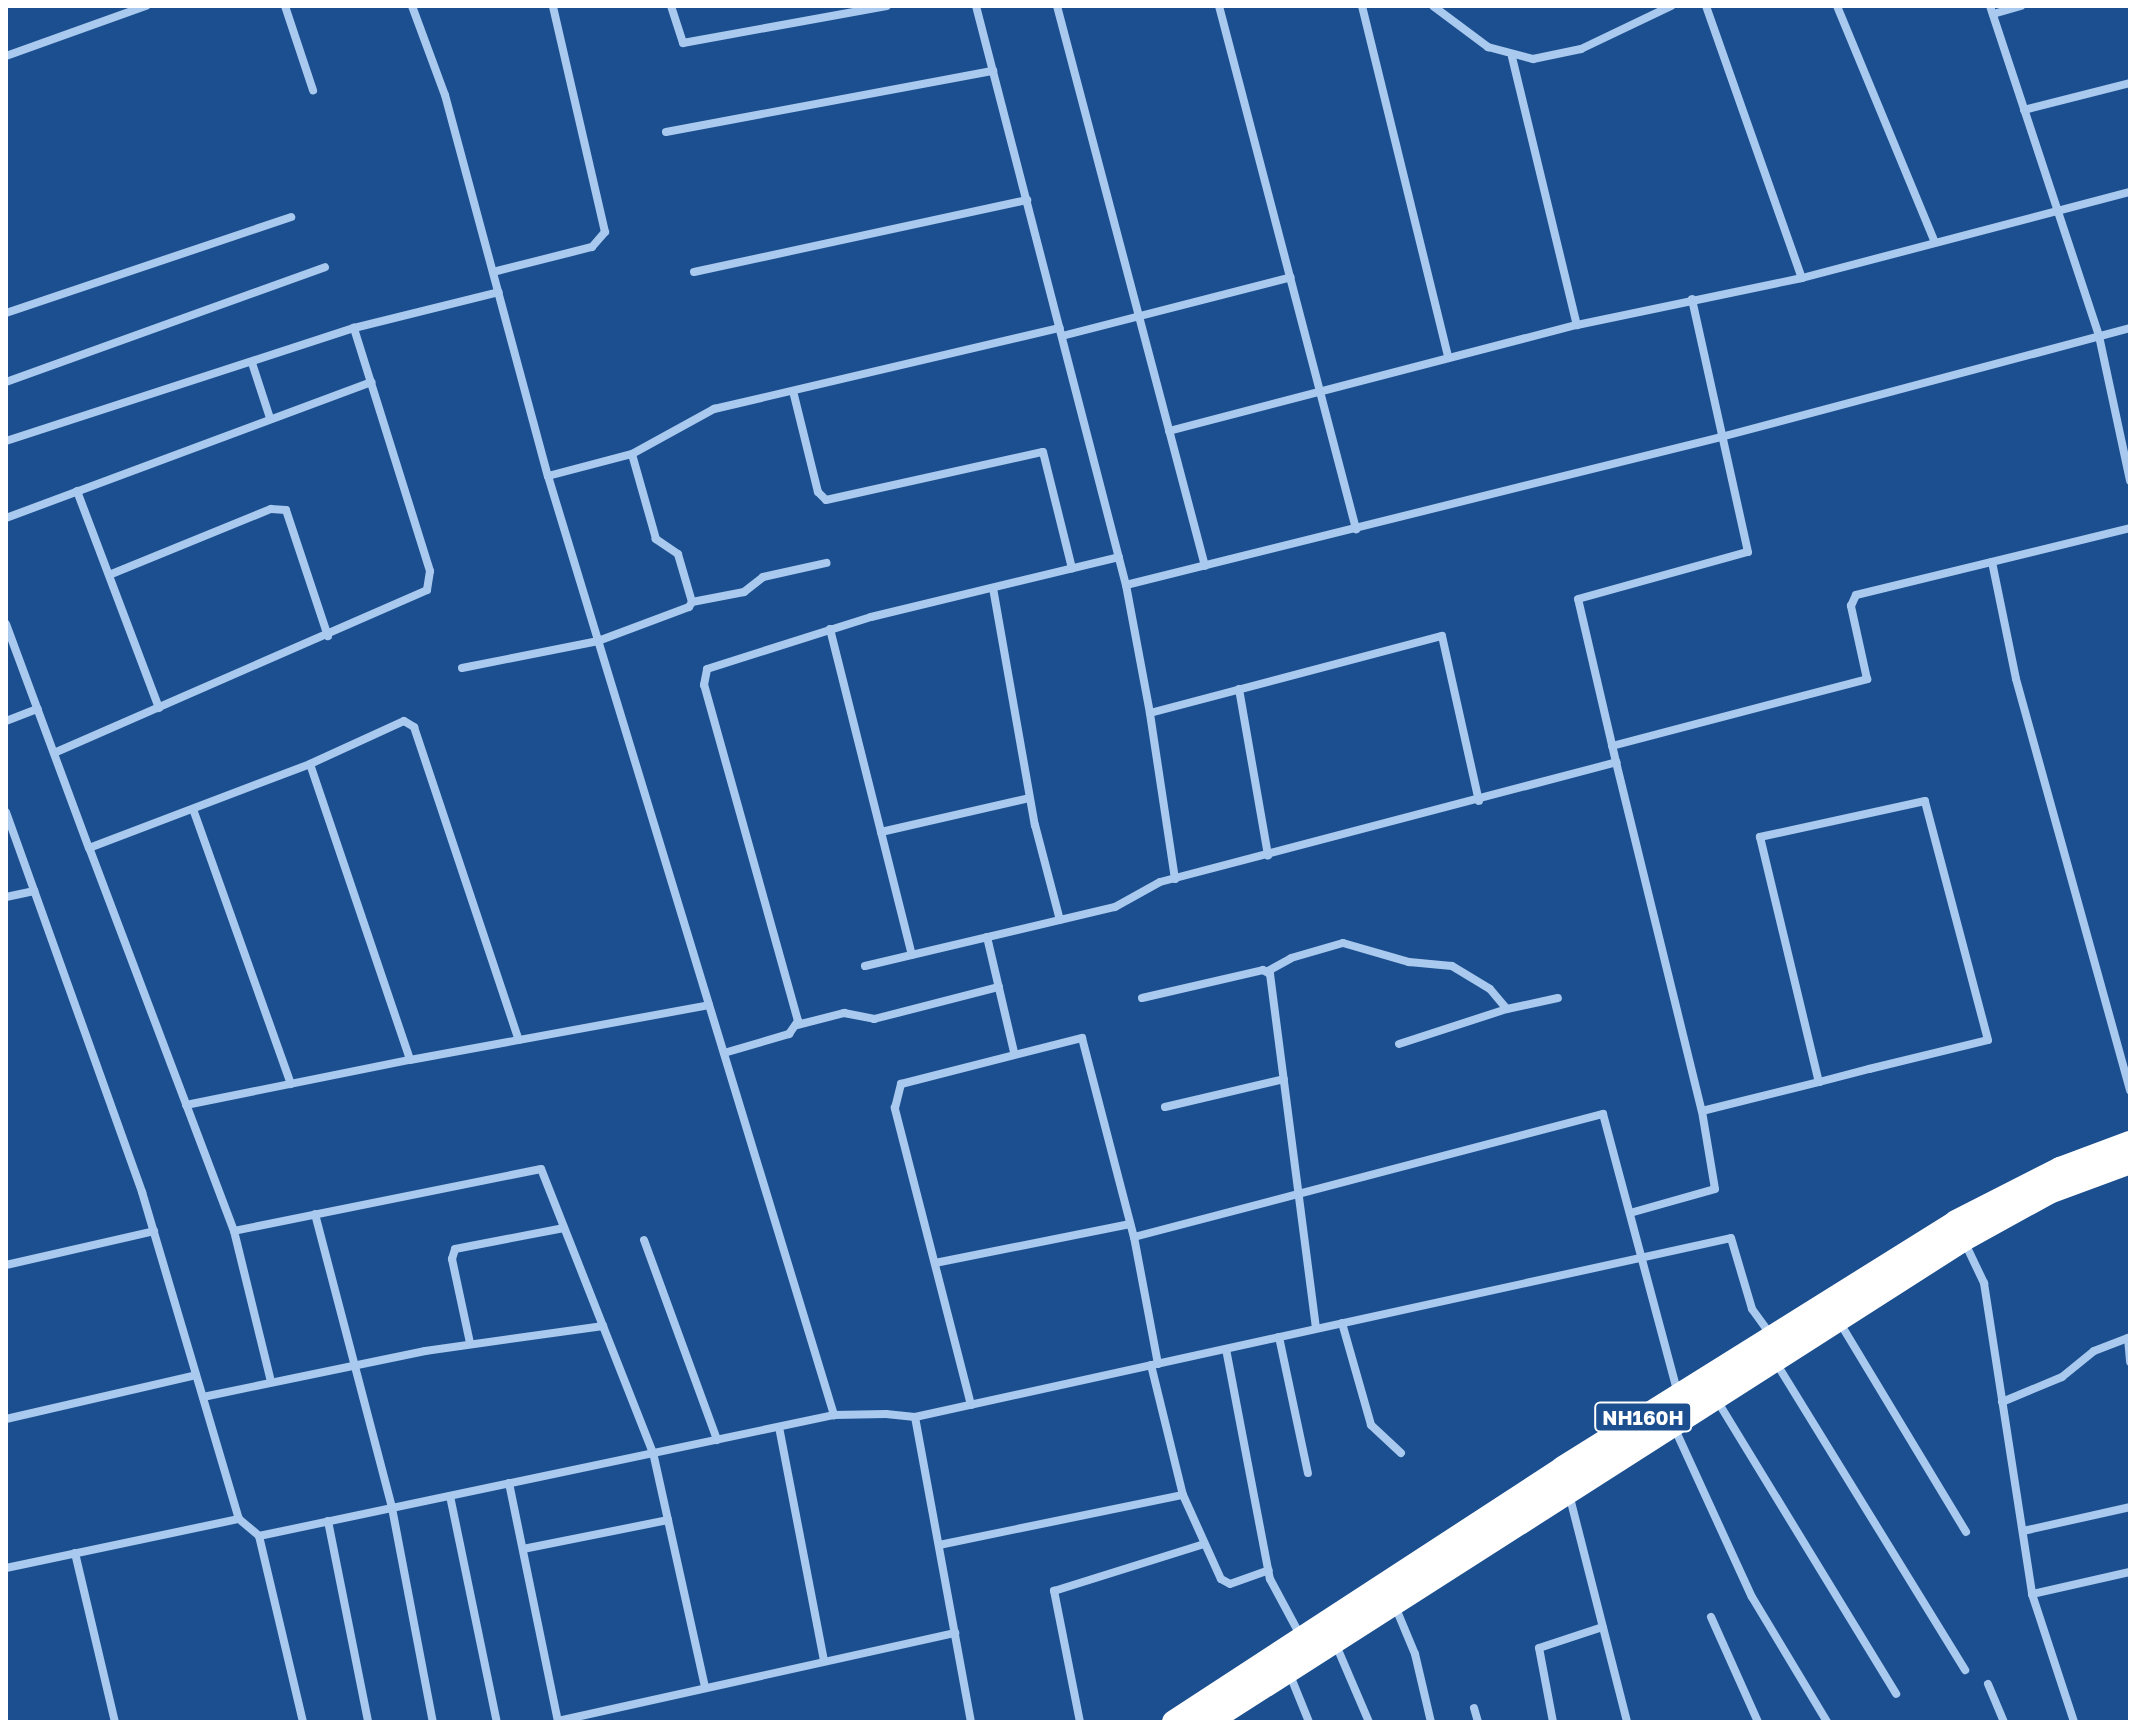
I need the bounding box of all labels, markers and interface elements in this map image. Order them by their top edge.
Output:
road number: NH160H [1593,1401,1693,1433]

